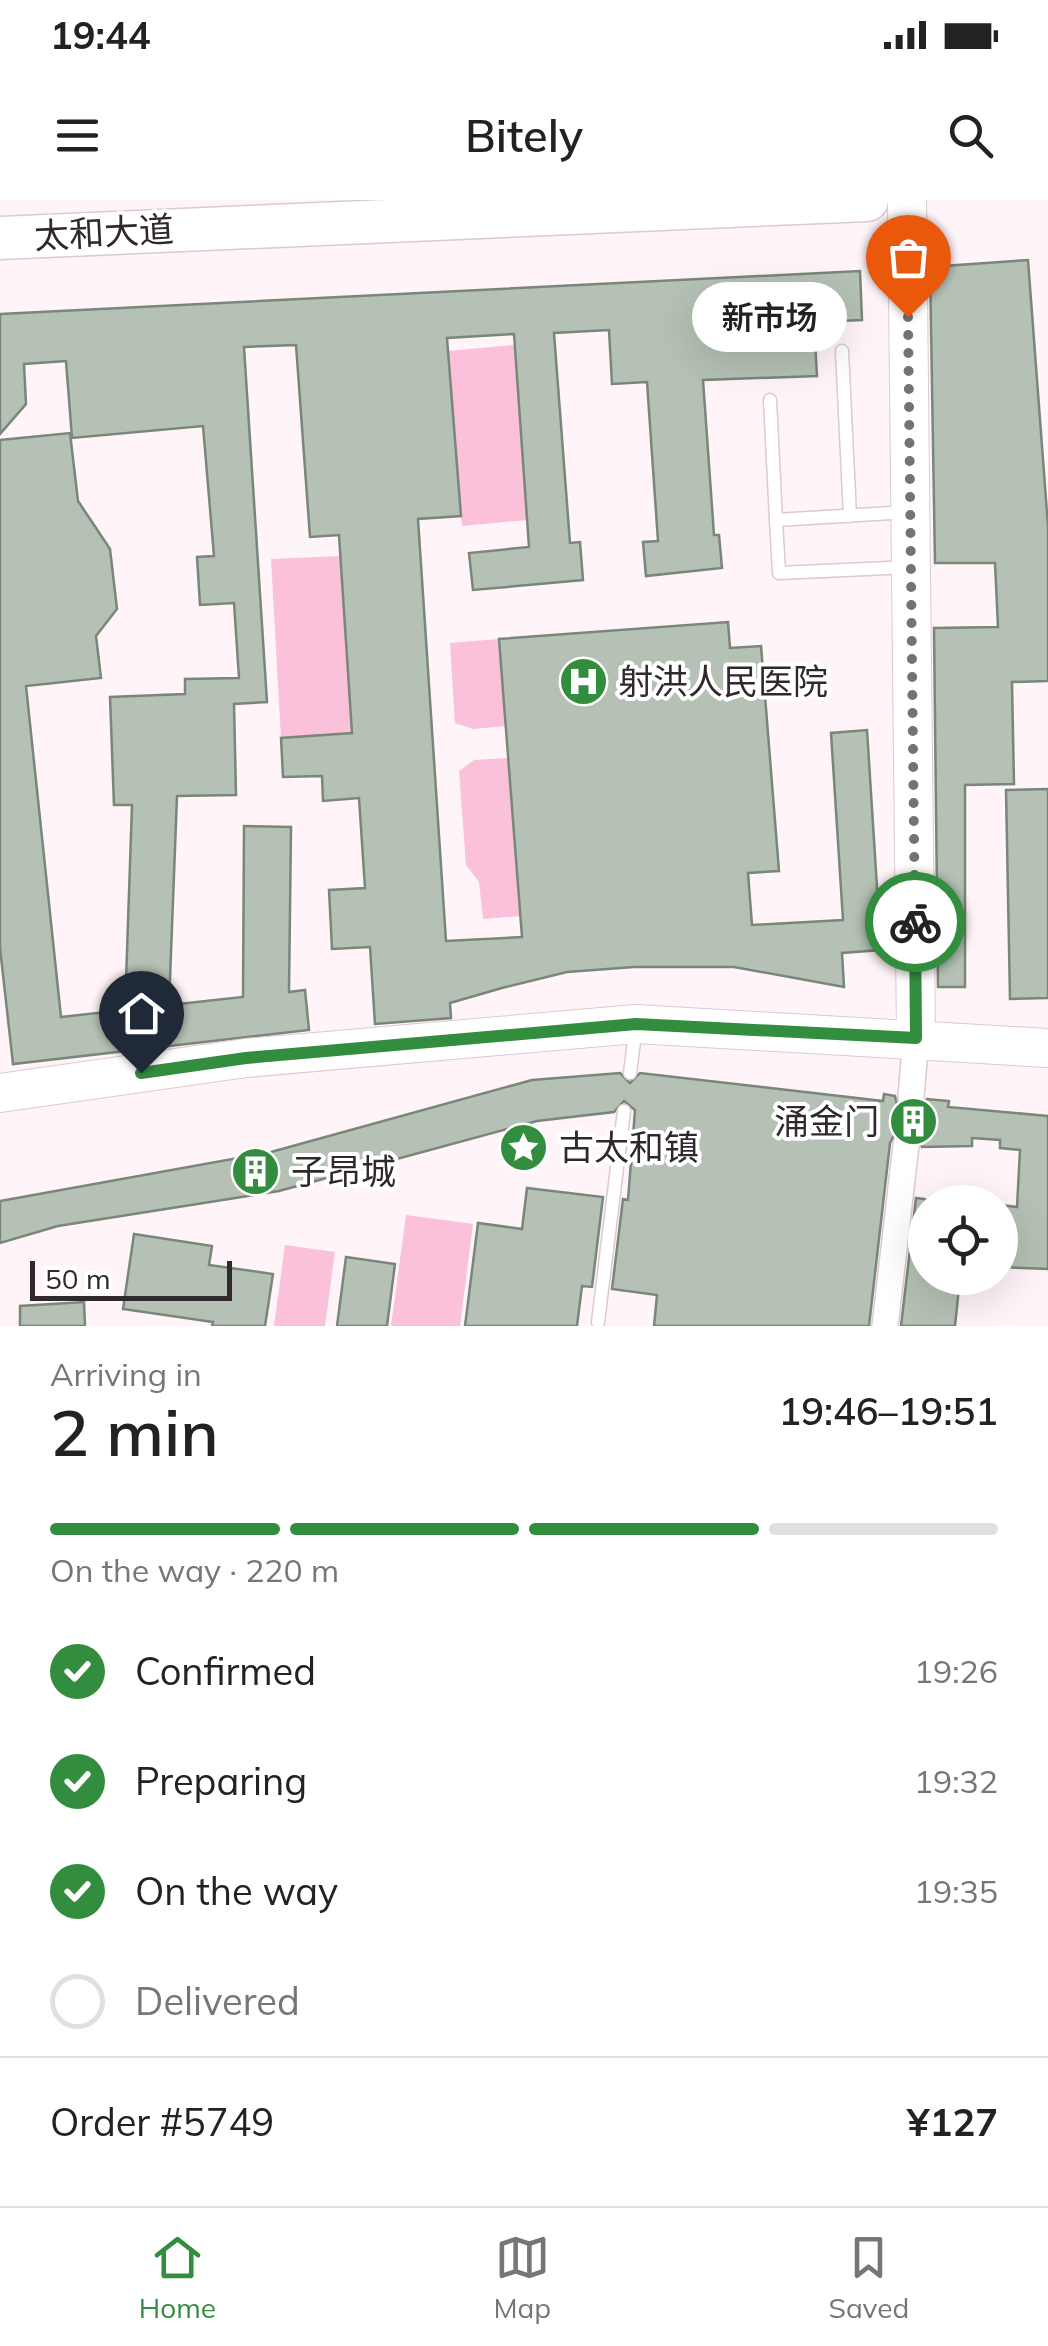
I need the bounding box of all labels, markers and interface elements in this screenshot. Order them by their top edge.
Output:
text: 19:44 [50,11,151,59]
text: Bitely [465,107,583,163]
icon: menu [50,108,105,163]
icon: search [943,108,998,163]
street label: 太和大道 [33,206,175,258]
pin [866,215,951,318]
icon: bag [881,230,936,285]
callout: 新市场 [693,282,848,352]
text: 新市场 [721,297,818,337]
hospital icon: 射洪人民医院 [557,656,609,708]
place label: 射洪人民医院 [618,659,828,703]
courier [865,872,965,972]
icon: bike [888,895,943,950]
pin [99,971,184,1074]
icon: home [114,986,169,1041]
building icon: 涌金门 [888,1096,940,1148]
place label: 涌金门 [774,1099,879,1143]
place icon: 古太和镇 [498,1122,550,1174]
place label: 古太和镇 [559,1125,699,1169]
building icon: 子昂城 [230,1146,282,1198]
place label: 子昂城 [291,1149,396,1193]
map controls [908,1185,1018,1295]
button: locate [908,1185,1018,1295]
scale bar [30,1256,232,1300]
text: 50 m [45,1261,111,1296]
text: Arriving in [50,1354,202,1394]
text: 19:46–19:51 [778,1387,998,1435]
text: 2 min [50,1391,219,1472]
text: On the way · 220 m [50,1550,339,1590]
icon: check [50,1644,105,1699]
text: Confirmed [135,1647,316,1695]
text: 19:26 [914,1651,998,1691]
icon: check [50,1754,105,1809]
text: Preparing [135,1757,307,1805]
text: 19:32 [914,1761,998,1801]
icon: check [50,1864,105,1919]
text: On the way [135,1867,338,1915]
text: 19:35 [914,1871,998,1911]
text: Delivered [135,1977,300,2025]
text: Order #5749 [50,2098,274,2146]
text: ¥127 [907,2098,998,2146]
tab: Home [139,2230,216,2325]
tab: Map [493,2230,551,2325]
tab: Saved [828,2230,909,2325]

